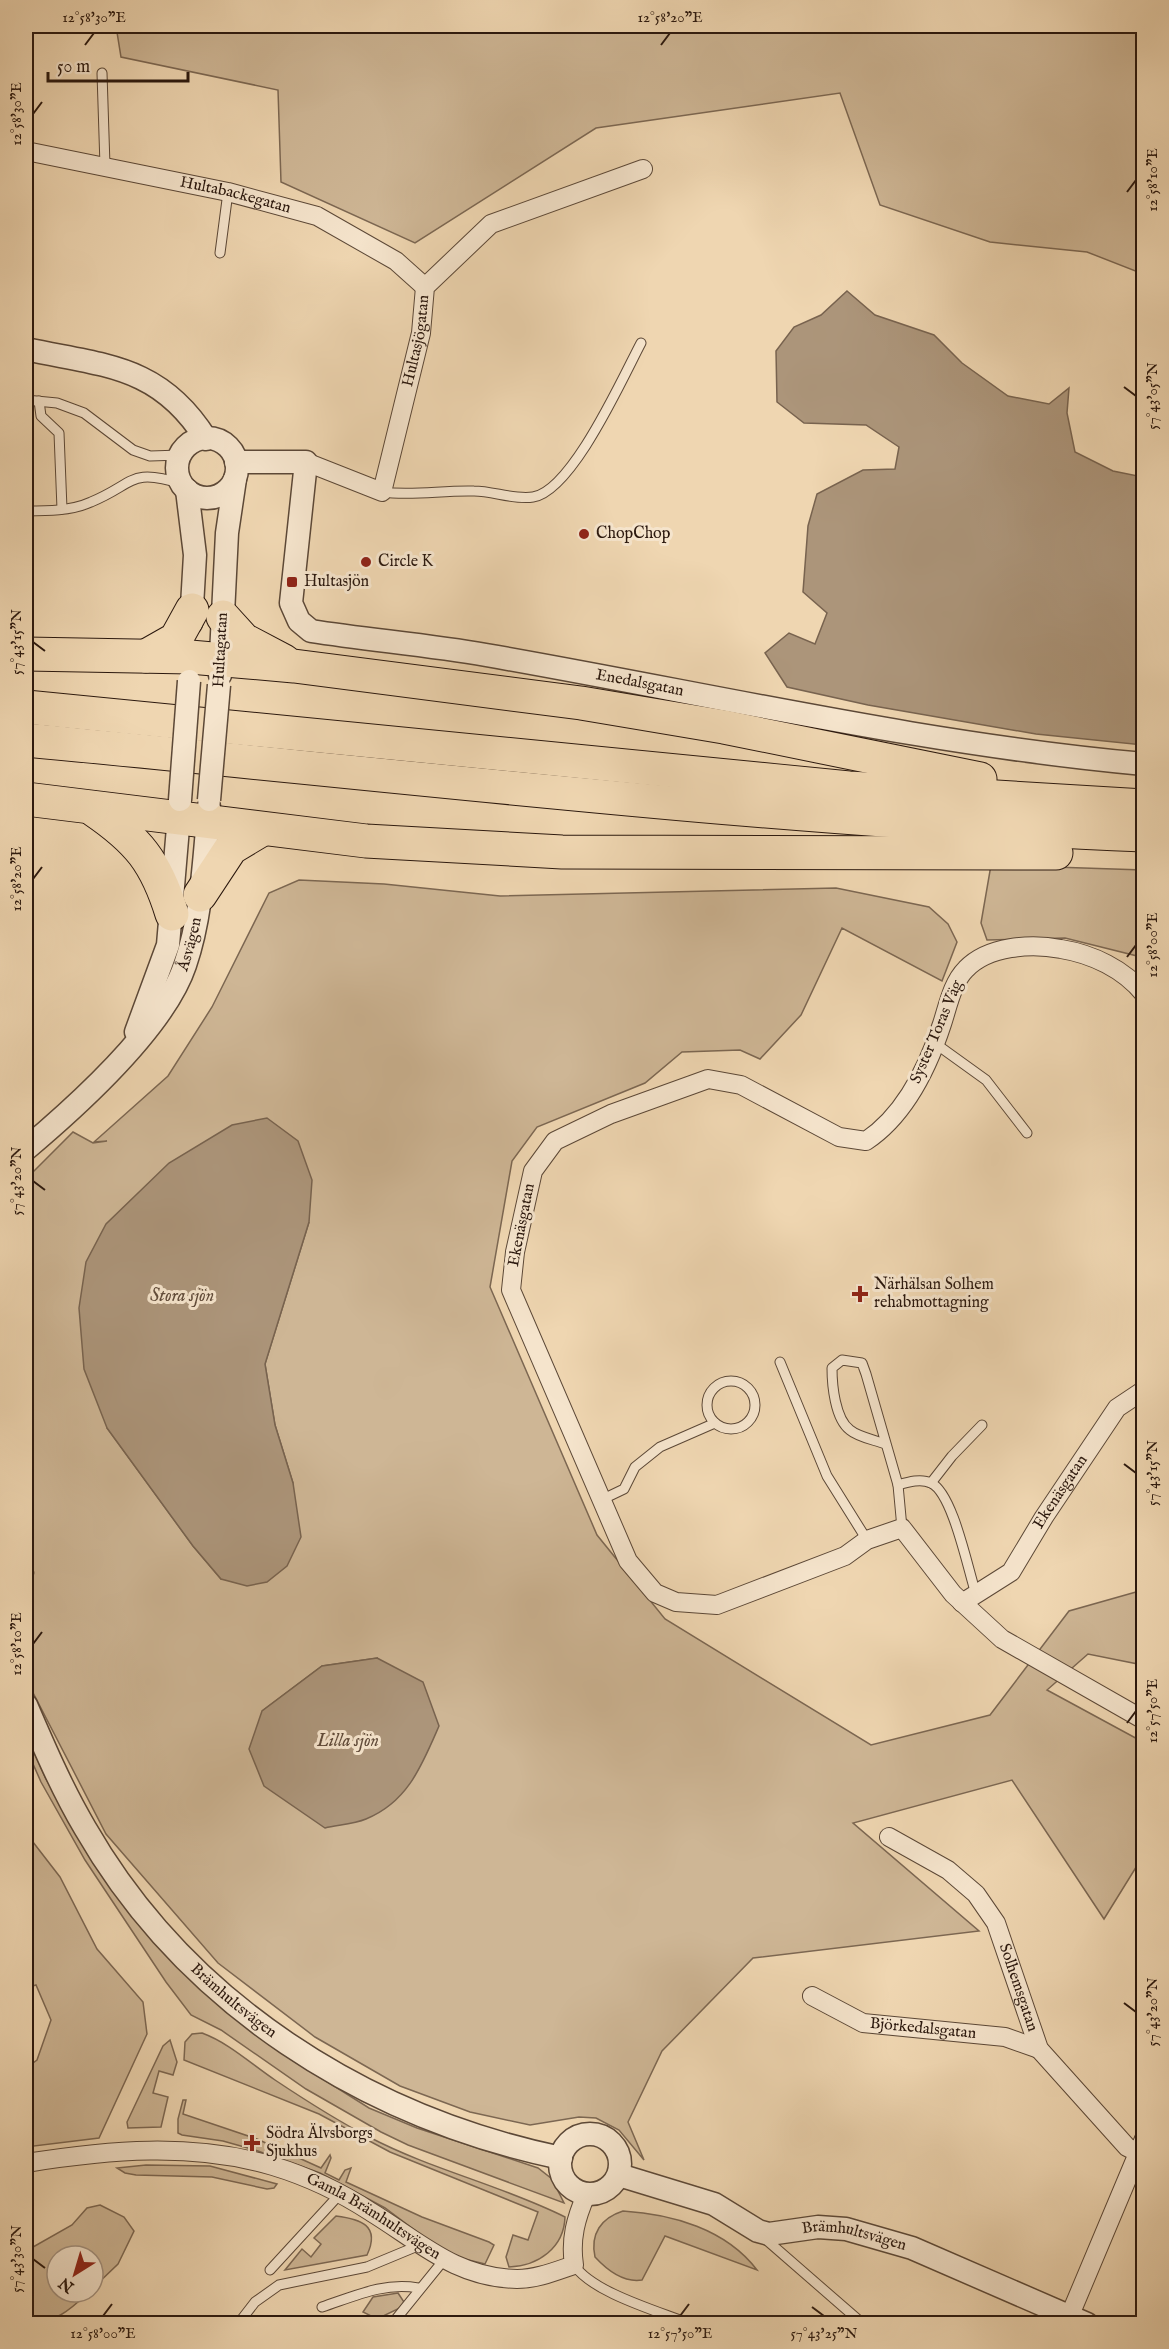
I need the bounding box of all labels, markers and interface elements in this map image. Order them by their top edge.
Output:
text: 12°58'30"E [62,8,126,27]
text: 12°58'20"E [637,8,703,27]
scale bar [48,45,188,83]
text: 50 m [57,56,90,79]
text: 12°58'30"E [7,82,26,146]
text: 12°58'10"E [1143,148,1162,212]
street label: Hultabackegatan [178,172,293,219]
street label: Hultasjögatan [398,294,434,389]
text: 57°43'05"N [1143,362,1162,430]
place label: ChopChop [596,524,671,544]
marker: ChopChop [577,527,591,541]
place label: Circle K [378,552,434,572]
marker: Circle K [359,555,373,569]
place label: Hultasjön [304,572,370,592]
marker: Hultasjön [285,575,299,589]
text: 57°43'15"N [7,609,26,675]
street label: Hultagatan [209,611,233,688]
street label: Enedalsgatan [594,665,686,702]
text: 12°58'20"E [7,846,26,912]
text: 12°58'00"E [1143,912,1162,978]
street label: Åsvägen [171,915,207,975]
street label: Syster Toras Väg [906,977,968,1087]
text: 57°43'20"N [7,1146,26,1216]
street label: Ekenäsgatan [504,1181,540,1268]
place label: Närhälsan Solhem rehabmottagning [874,1275,994,1313]
water label: Stora sjön [150,1285,214,1308]
marker: Närhälsan Solhem rehabmottagning [851,1285,869,1303]
text: 57°43'15"N [1143,1440,1162,1506]
street label: Ekenäsgatan [1029,1451,1093,1533]
text: 12°58'10"E [7,1612,26,1676]
text: 12°57'50"E [1143,1679,1162,1743]
water label: Lilla sjön [316,1730,379,1753]
street label: Solhemsgatan [994,1941,1042,2035]
street label: Brämhultsvägen [186,1960,281,2043]
text: 57°43'20"N [1143,1977,1162,2047]
street label: Björkedalsgatan [869,2014,978,2044]
place label: Södra Älvsborgs Sjukhus [266,2123,373,2162]
marker: Södra Älvsborgs Sjukhus [243,2134,261,2152]
street label: Gamla Brämhultsvägen [303,2169,444,2265]
street label: Brämhultsvägen [801,2217,909,2256]
text: 57°43'30"N [7,2225,26,2293]
north arrow [45,2244,105,2304]
text: N [56,2272,80,2297]
text: 12°58'00"E [70,2324,136,2343]
text: 12°57'50"E [648,2324,712,2343]
text: 57°43'25"N [790,2324,858,2343]

